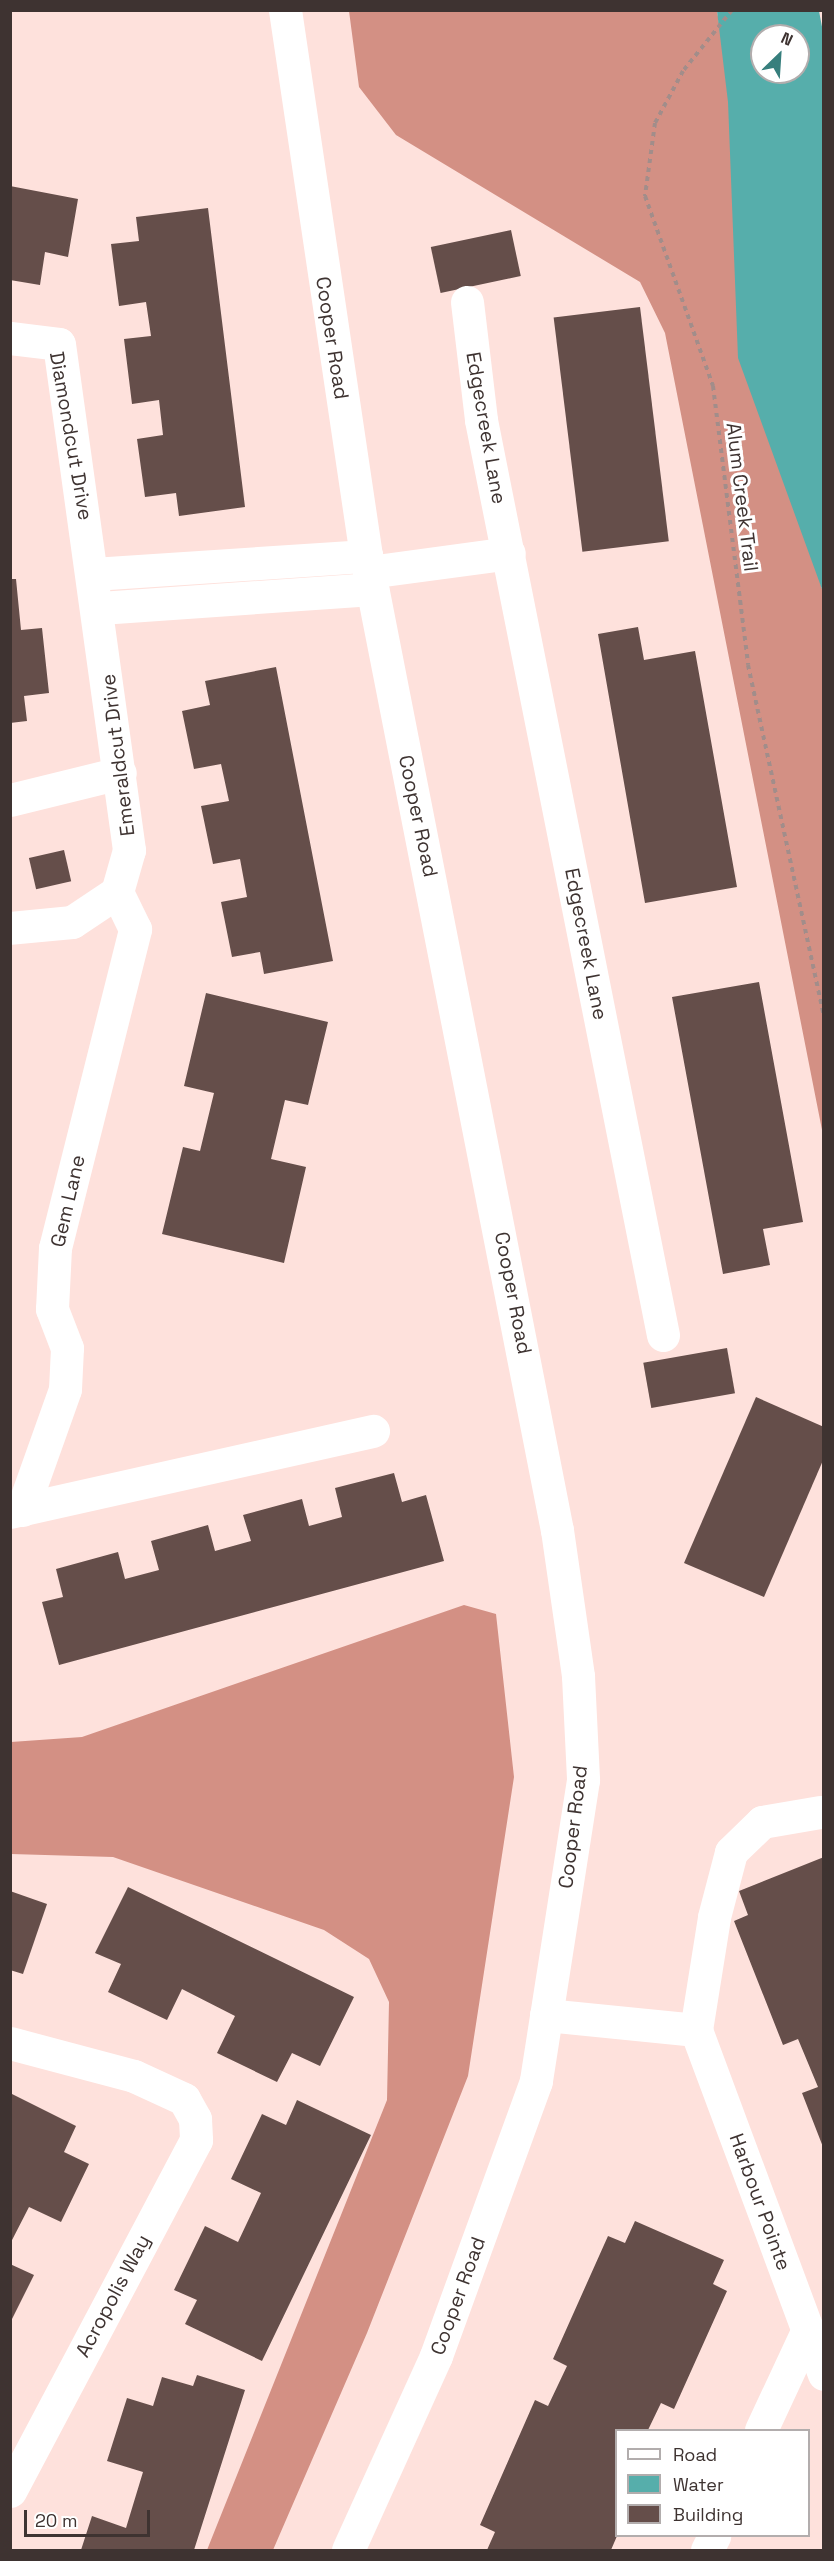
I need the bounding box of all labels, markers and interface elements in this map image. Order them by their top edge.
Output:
north arrow [750,24,810,84]
text: N [778,27,796,51]
street label: Cooper Road [310,275,354,401]
street label: Diamondcut Drive [44,350,98,522]
street label: Edgecreek Lane [461,350,511,506]
street label: Alum Creek Trail [721,421,763,573]
street label: Emeraldcut Drive [96,673,140,837]
street label: Cooper Road [393,753,443,879]
street label: Edgecreek Lane [560,866,612,1022]
street label: Gem Lane [46,1153,90,1249]
street label: Cooper Road [489,1230,537,1356]
street label: Cooper Road [554,1764,592,1890]
street label: Harbour Pointe [724,2130,796,2274]
street label: Acropolis Way [71,2231,155,2361]
street label: Cooper Road [426,2234,490,2358]
legend [615,2429,810,2537]
text: Road [673,2443,717,2466]
text: Water [673,2473,724,2496]
scale bar [27,2498,153,2536]
text: Building [673,2503,743,2526]
text: 20 m [35,2509,78,2532]

